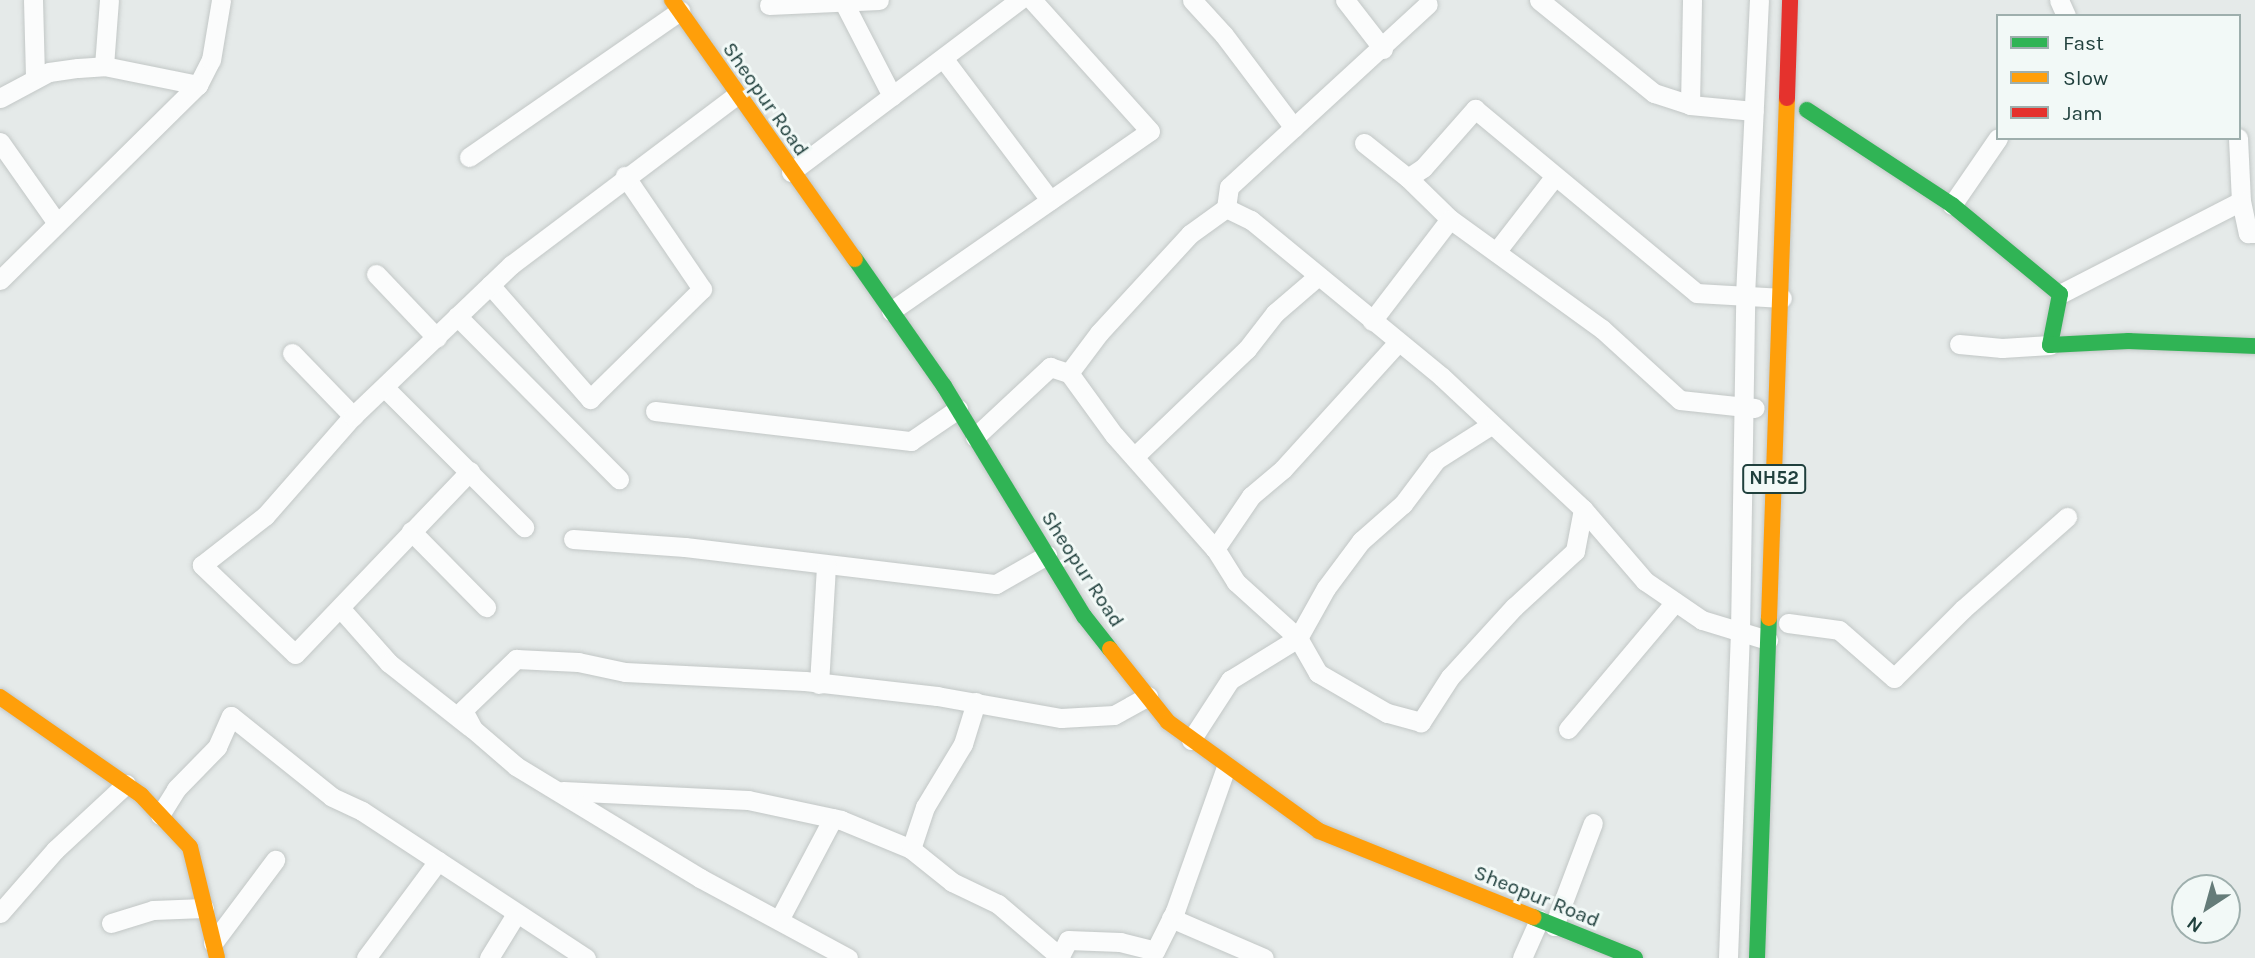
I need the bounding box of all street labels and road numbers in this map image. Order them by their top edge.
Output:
street label: Sheopur Road [717,37,815,161]
road number: NH52 [1741,464,1807,494]
street label: Sheopur Road [1036,506,1130,632]
street label: Sheopur Road [1470,859,1604,933]

